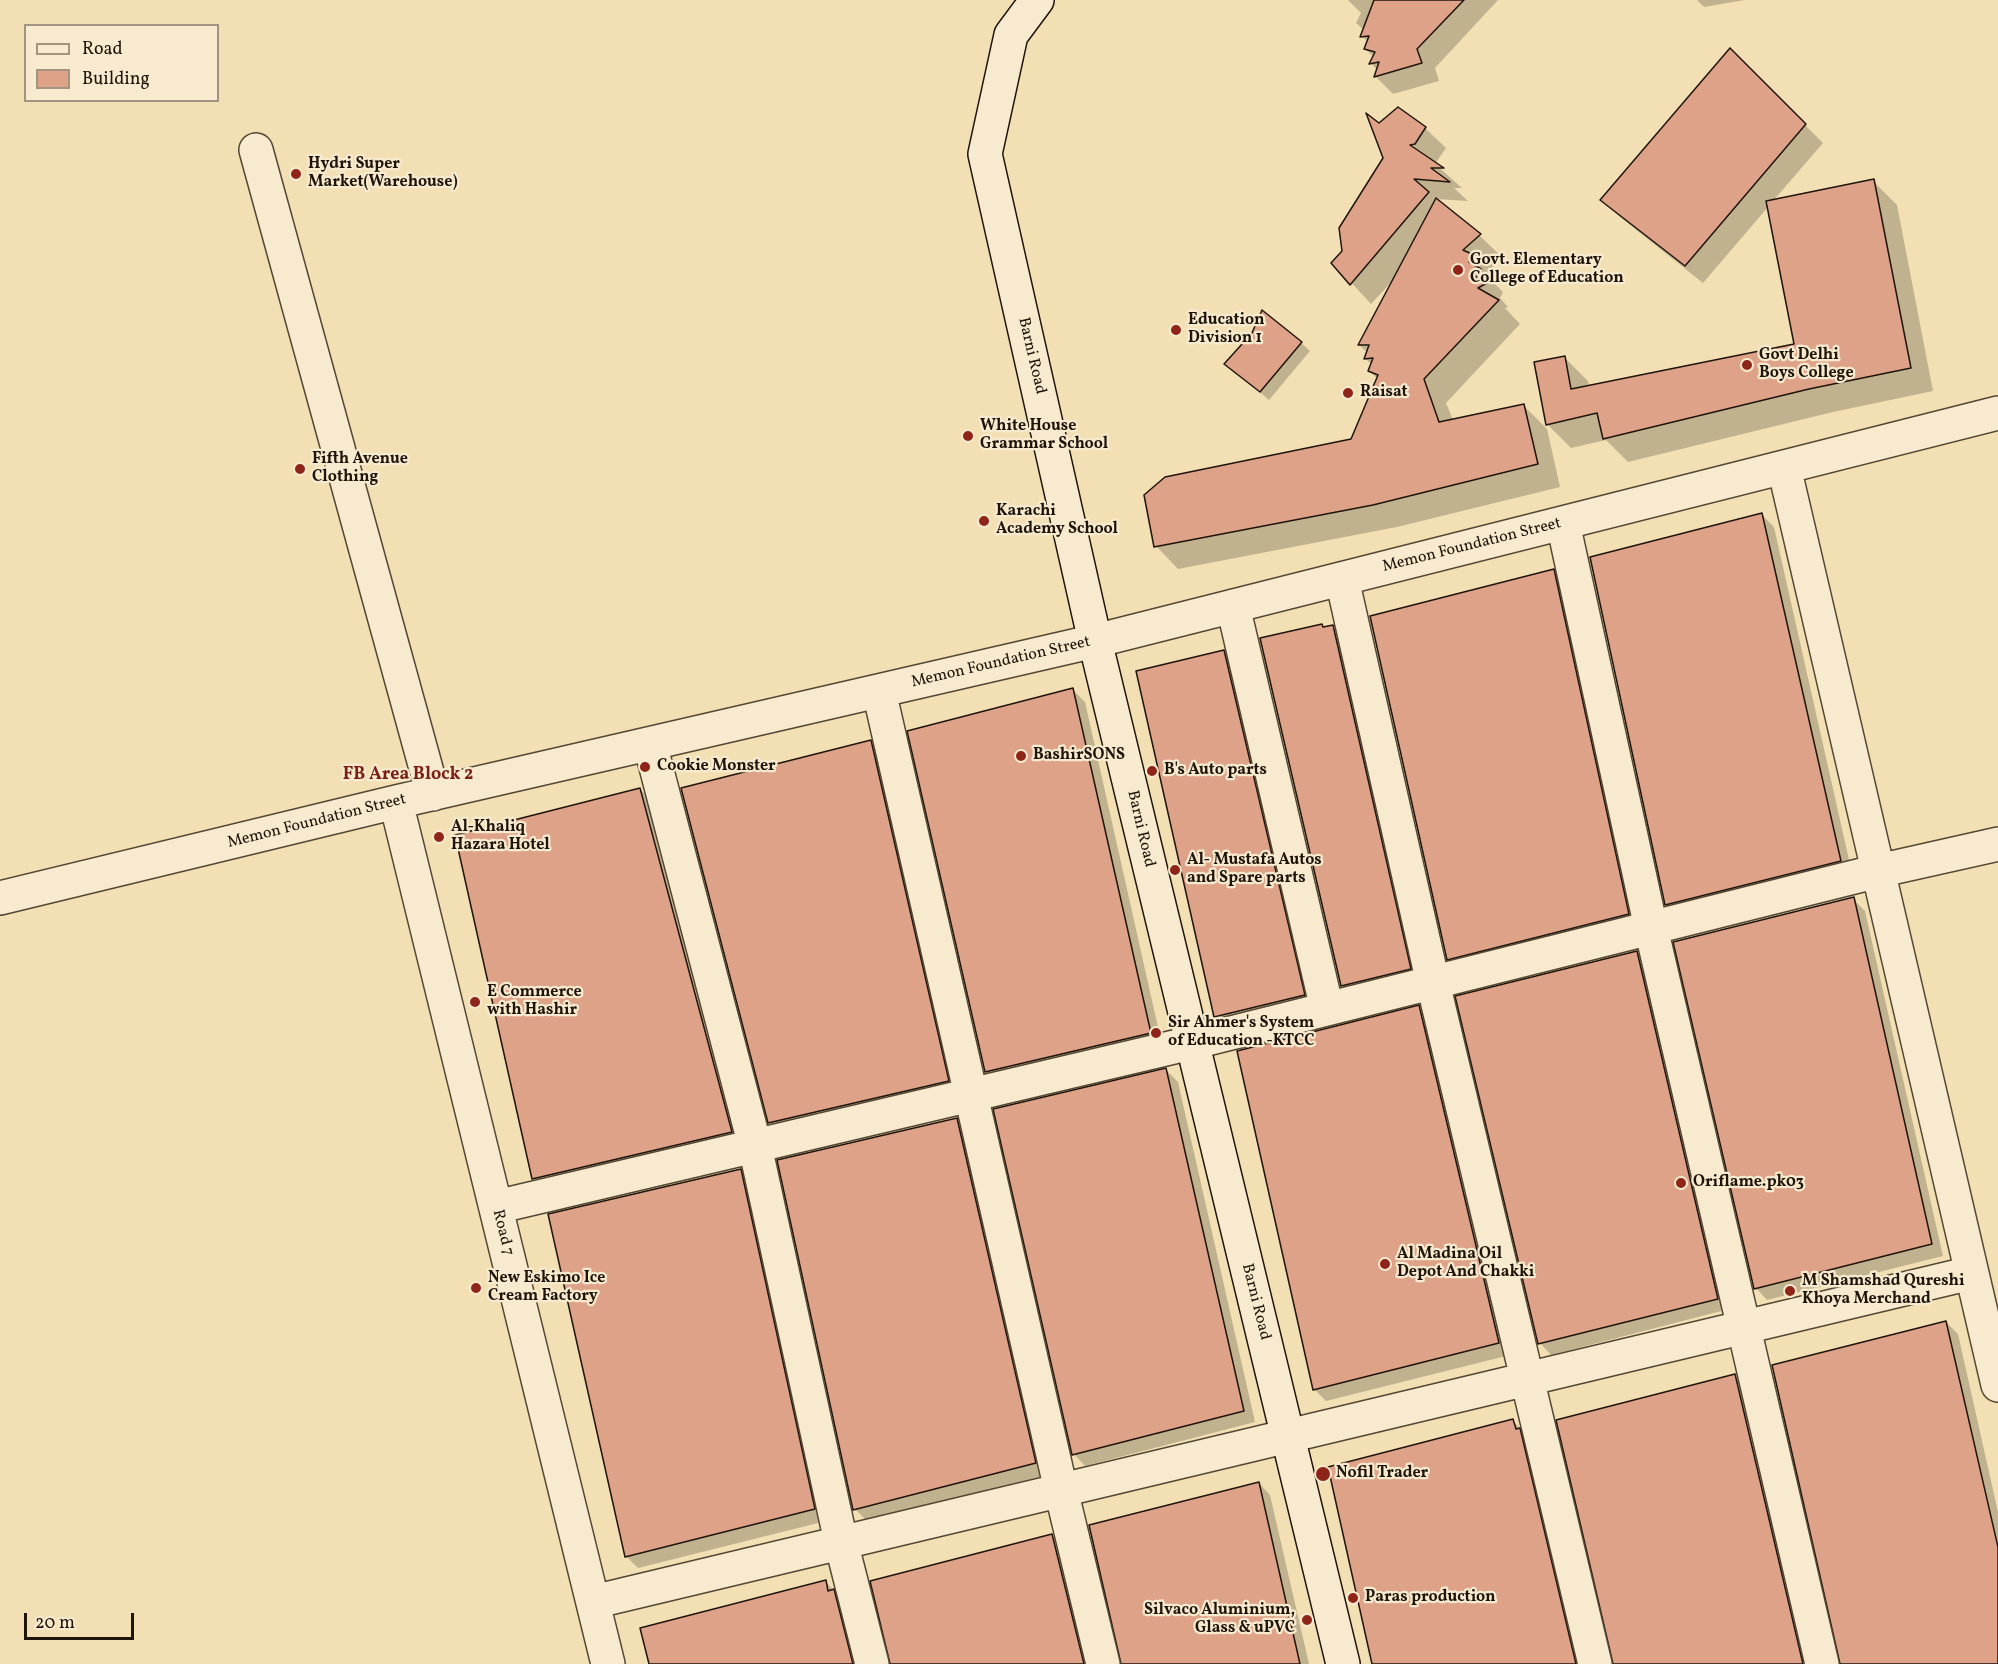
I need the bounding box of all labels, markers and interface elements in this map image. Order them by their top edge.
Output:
legend [24,24,219,102]
text: Road [82,37,123,62]
text: Building [82,67,150,92]
place label: Hydri Super Market(Warehouse) [308,155,458,193]
marker: Hydri Super Market(Warehouse) [289,167,303,181]
place label: Govt. Elementary College of Education [1470,251,1624,289]
marker: Govt. Elementary College of Education [1451,263,1465,277]
place label: Education Division 1 [1188,311,1265,349]
street label: Barni Road [1013,316,1049,396]
marker: Education Division 1 [1169,323,1183,337]
place label: Govt Delhi Boys College [1759,346,1854,384]
marker: Govt Delhi Boys College [1740,358,1754,372]
place label: Raisat [1360,383,1408,403]
marker: Raisat [1341,386,1355,400]
place label: White House Grammar School [980,417,1108,455]
marker: White House Grammar School [961,429,975,443]
place label: Fifth Avenue Clothing [312,450,408,488]
marker: Fifth Avenue Clothing [293,462,307,476]
place label: Karachi Academy School [996,502,1118,540]
marker: Karachi Academy School [977,514,991,528]
street label: Memon Foundation Street [1381,515,1563,577]
street label: Memon Foundation Street [910,633,1092,693]
place label: BashirSONS [1033,746,1125,766]
marker: BashirSONS [1014,749,1028,763]
place label: Cookie Monster [657,757,776,777]
marker: Cookie Monster [638,760,652,774]
place label: B's Auto parts [1164,761,1267,781]
marker: B's Auto parts [1145,764,1159,778]
district label: FB Area Block 2 [343,765,473,787]
street label: Barni Road [1122,789,1158,869]
street label: Memon Foundation Street [226,791,408,853]
place label: Al-Khaliq Hazara Hotel [451,818,550,856]
marker: Al-Khaliq Hazara Hotel [432,830,446,844]
place label: Al- Mustafa Autos and Spare parts [1187,851,1322,889]
marker: Al- Mustafa Autos and Spare parts [1168,863,1182,877]
place label: E Commerce with Hashir [487,983,582,1021]
marker: E Commerce with Hashir [468,995,482,1009]
place label: Sir Ahmer's System of Education -KTCC [1168,1014,1315,1052]
marker: Sir Ahmer's System of Education -KTCC [1149,1026,1163,1040]
place label: Oriflame.pk03 [1693,1173,1804,1193]
marker: Oriflame.pk03 [1674,1176,1688,1190]
street label: Road 7 [487,1208,517,1258]
place label: Al Madina Oil Depot And Chakki [1397,1245,1534,1283]
marker: Al Madina Oil Depot And Chakki [1378,1257,1392,1271]
street label: Barni Road [1236,1262,1274,1342]
place label: New Eskimo Ice Cream Factory [488,1269,605,1307]
place label: M Shamshad Qureshi Khoya Merchand [1802,1272,1965,1310]
marker: New Eskimo Ice Cream Factory [469,1281,483,1295]
marker: M Shamshad Qureshi Khoya Merchand [1783,1284,1797,1298]
place label: Nofil Trader [1336,1464,1428,1484]
marker: Nofil Trader [1314,1465,1332,1483]
place label: Paras production [1365,1588,1496,1608]
marker: Paras production [1346,1591,1360,1605]
scale bar [27,1601,136,1639]
place label: Silvaco Aluminium, Glass & uPVC [1144,1601,1295,1639]
text: 20 m [35,1611,75,1636]
marker: Silvaco Aluminium, Glass & uPVC [1300,1613,1314,1627]

